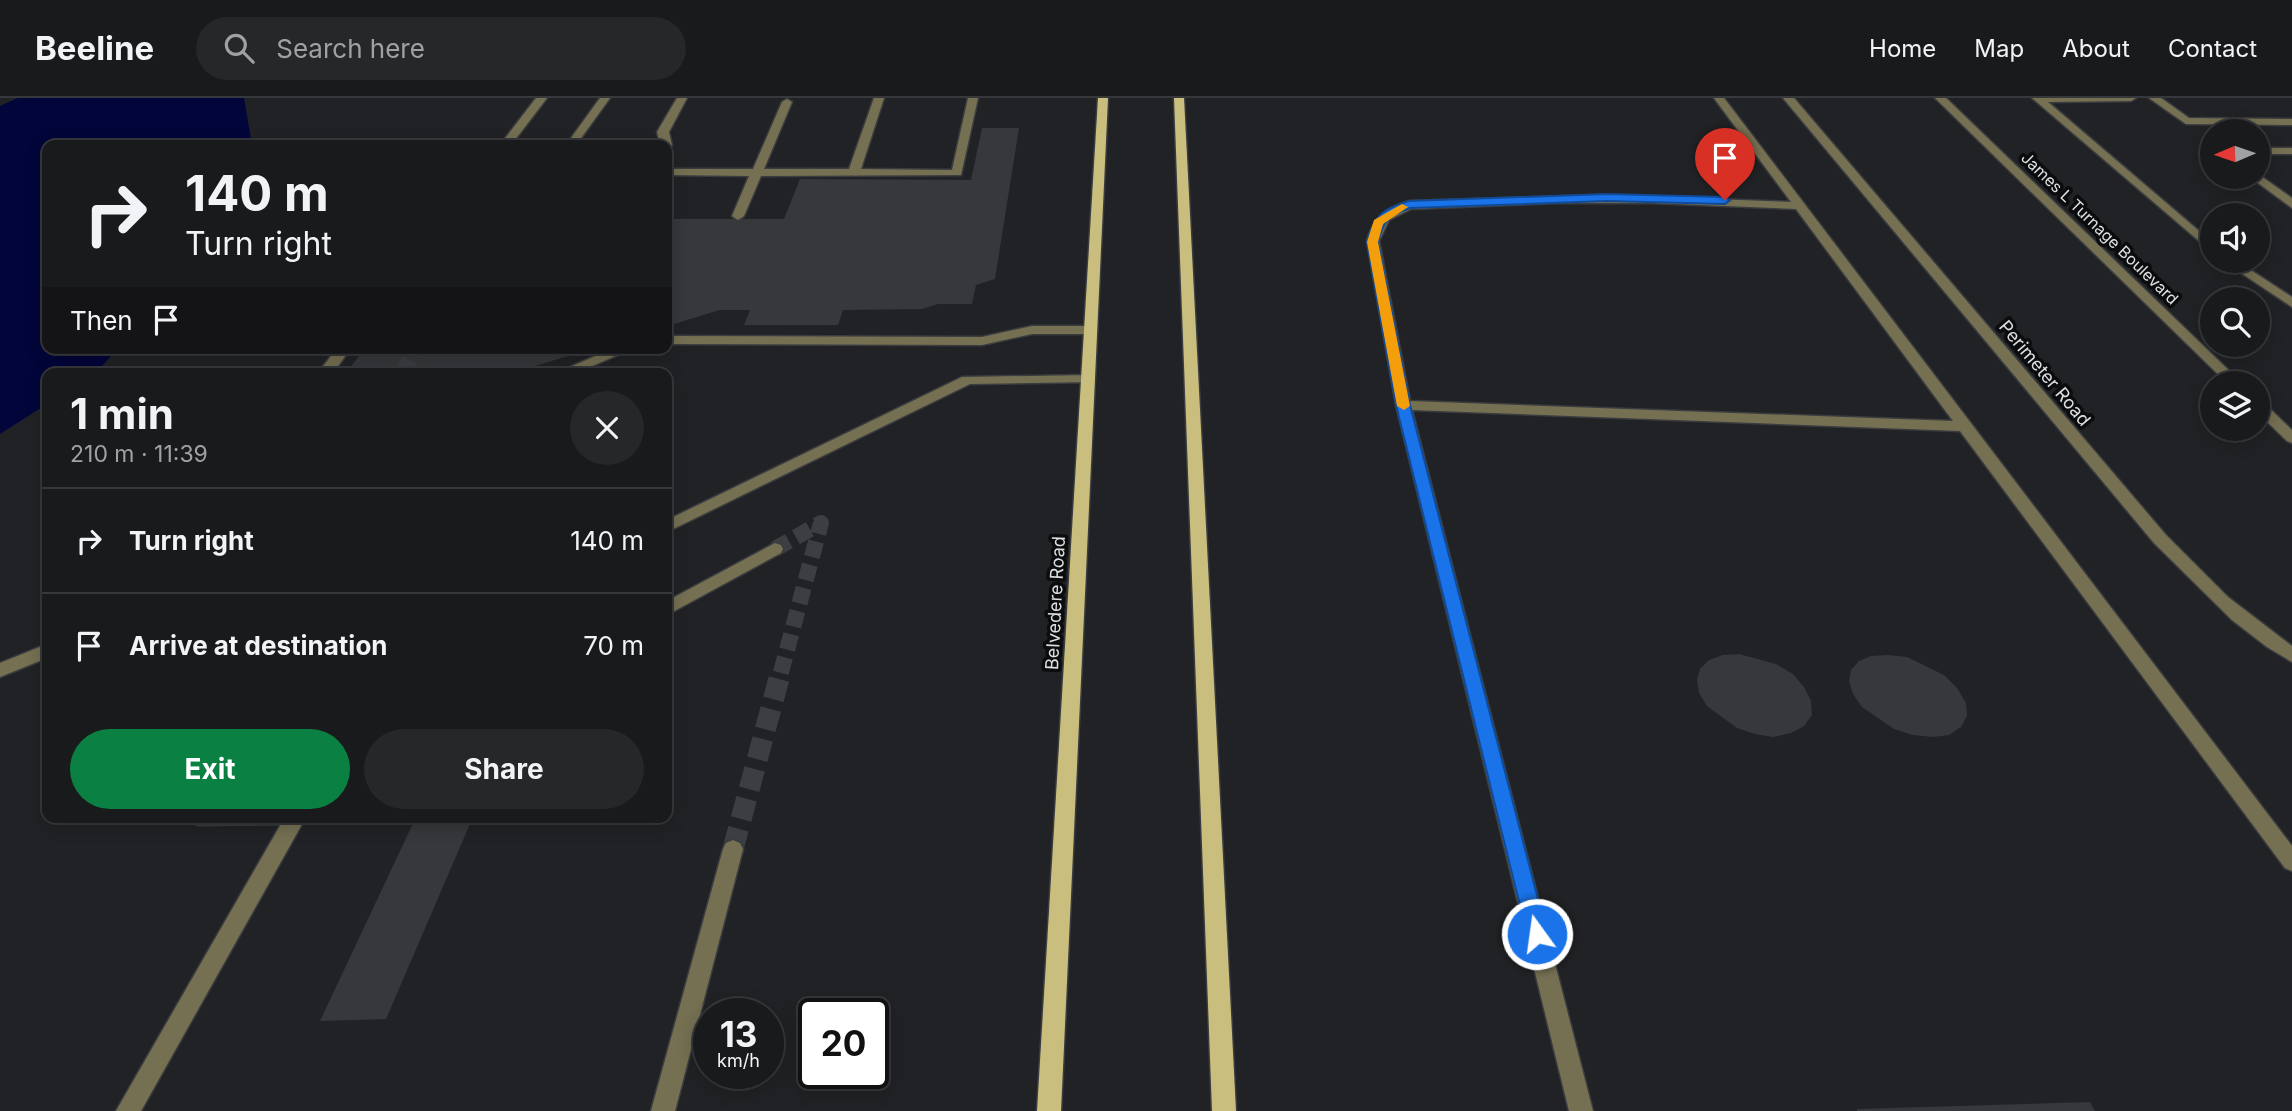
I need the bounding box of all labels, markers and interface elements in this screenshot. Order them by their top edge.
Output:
search box [196,17,686,80]
text: Beeline [35,28,154,68]
icon: search [220,29,258,67]
text: Search here [276,33,425,64]
text: Home [1869,34,1936,63]
text: Map [1974,34,2024,63]
text: About [2062,34,2130,63]
text: Contact [2168,34,2257,63]
north arrow [2200,119,2270,189]
map controls [2200,119,2270,441]
pin [1695,128,1755,200]
icon: arrive [1706,139,1744,177]
street label: James L Turnage Boulevard [2017,148,2183,308]
text: 140 m [185,164,329,223]
icon: right [70,168,161,259]
button: sound [2200,203,2270,273]
text: Turn right [185,224,332,263]
button: search [2200,287,2270,357]
icon: arrive [147,301,185,339]
text: Then [70,305,133,336]
street label: Perimeter Road [1995,316,2095,430]
button: layers [2200,371,2270,441]
text: 1 min [70,388,174,439]
button: close [570,391,644,465]
text: 210 m · 11:39 [70,440,208,468]
icon: right [70,522,108,560]
text: Turn right [129,525,254,556]
text: 140 m [570,525,644,556]
street label: Belvedere Road [1041,536,1069,670]
icon: arrive [70,627,108,665]
text: Arrive at destination [129,630,388,661]
text: 70 m [583,630,644,661]
button: Exit [70,729,350,809]
button: Share [364,729,644,809]
position arrow [1500,897,1574,971]
speed limit sign: 20 [798,998,889,1089]
text: 13 [720,1013,757,1055]
text: km/h [717,1050,760,1071]

